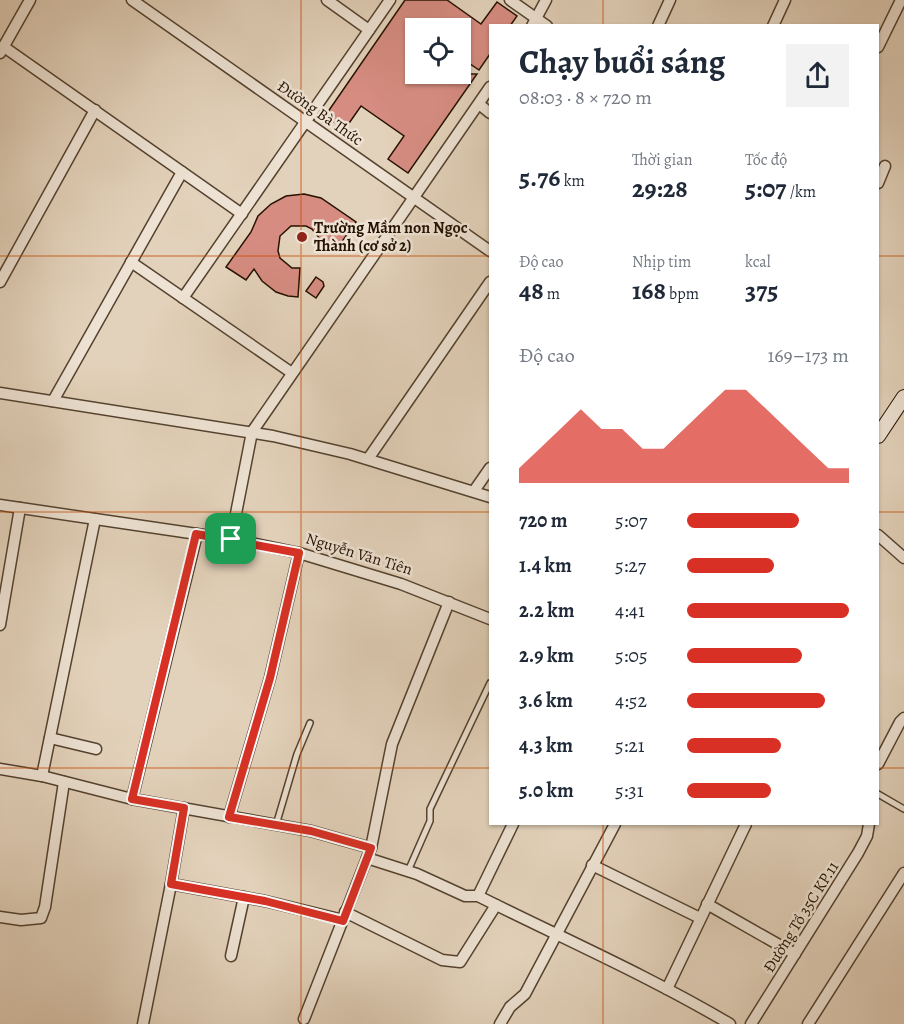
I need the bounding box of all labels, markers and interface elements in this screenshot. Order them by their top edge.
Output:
map controls [405,18,471,84]
button: locate [405,18,471,84]
text: Chạy buổi sáng [519,39,725,84]
button: share [786,44,849,107]
street label: Đường Bà Thức [273,75,367,151]
text: 08:03 · 8 × 720 m [519,84,652,111]
text: Thời gian [632,149,693,171]
text: Tốc độ [745,149,787,171]
text: 5.76 [519,160,561,195]
text: km [561,170,585,192]
text: 29:28 [632,171,688,206]
text: 5:07 [745,171,786,206]
text: /km [786,181,816,203]
place label: Trường Mầm non Ngọc Thành (cơ sở 2) [314,217,468,257]
marker: Trường Mầm non Ngọc Thành (cơ sở 2) [295,230,309,244]
text: Độ cao [519,251,564,273]
text: Nhịp tim [632,251,691,273]
text: kcal [745,251,771,273]
text: 48 [519,273,544,308]
text: 168 [632,273,666,308]
text: 375 [745,273,778,308]
text: m [544,283,560,305]
text: bpm [666,283,699,305]
text: Độ cao [519,342,575,369]
text: 169–173 m [768,342,849,369]
text: 720 m [519,507,568,534]
text: 5:07 [615,507,647,534]
pin [205,513,256,564]
icon: arrive [214,522,247,555]
street label: Nguyễn Văn Tiên [303,527,415,581]
text: 1.4 km [519,552,572,579]
text: 5:27 [615,552,646,579]
text: 2.2 km [519,597,574,624]
text: 4:41 [615,597,645,624]
text: 2.9 km [519,642,574,669]
text: 5:05 [615,642,648,669]
text: 3.6 km [519,687,573,714]
text: 4:52 [615,687,647,714]
text: 4.3 km [519,732,573,759]
text: 5:21 [615,732,645,759]
text: 5.0 km [519,777,574,804]
text: 5:31 [615,777,644,804]
street label: Đường Tổ 35C KP.11 [758,857,844,977]

